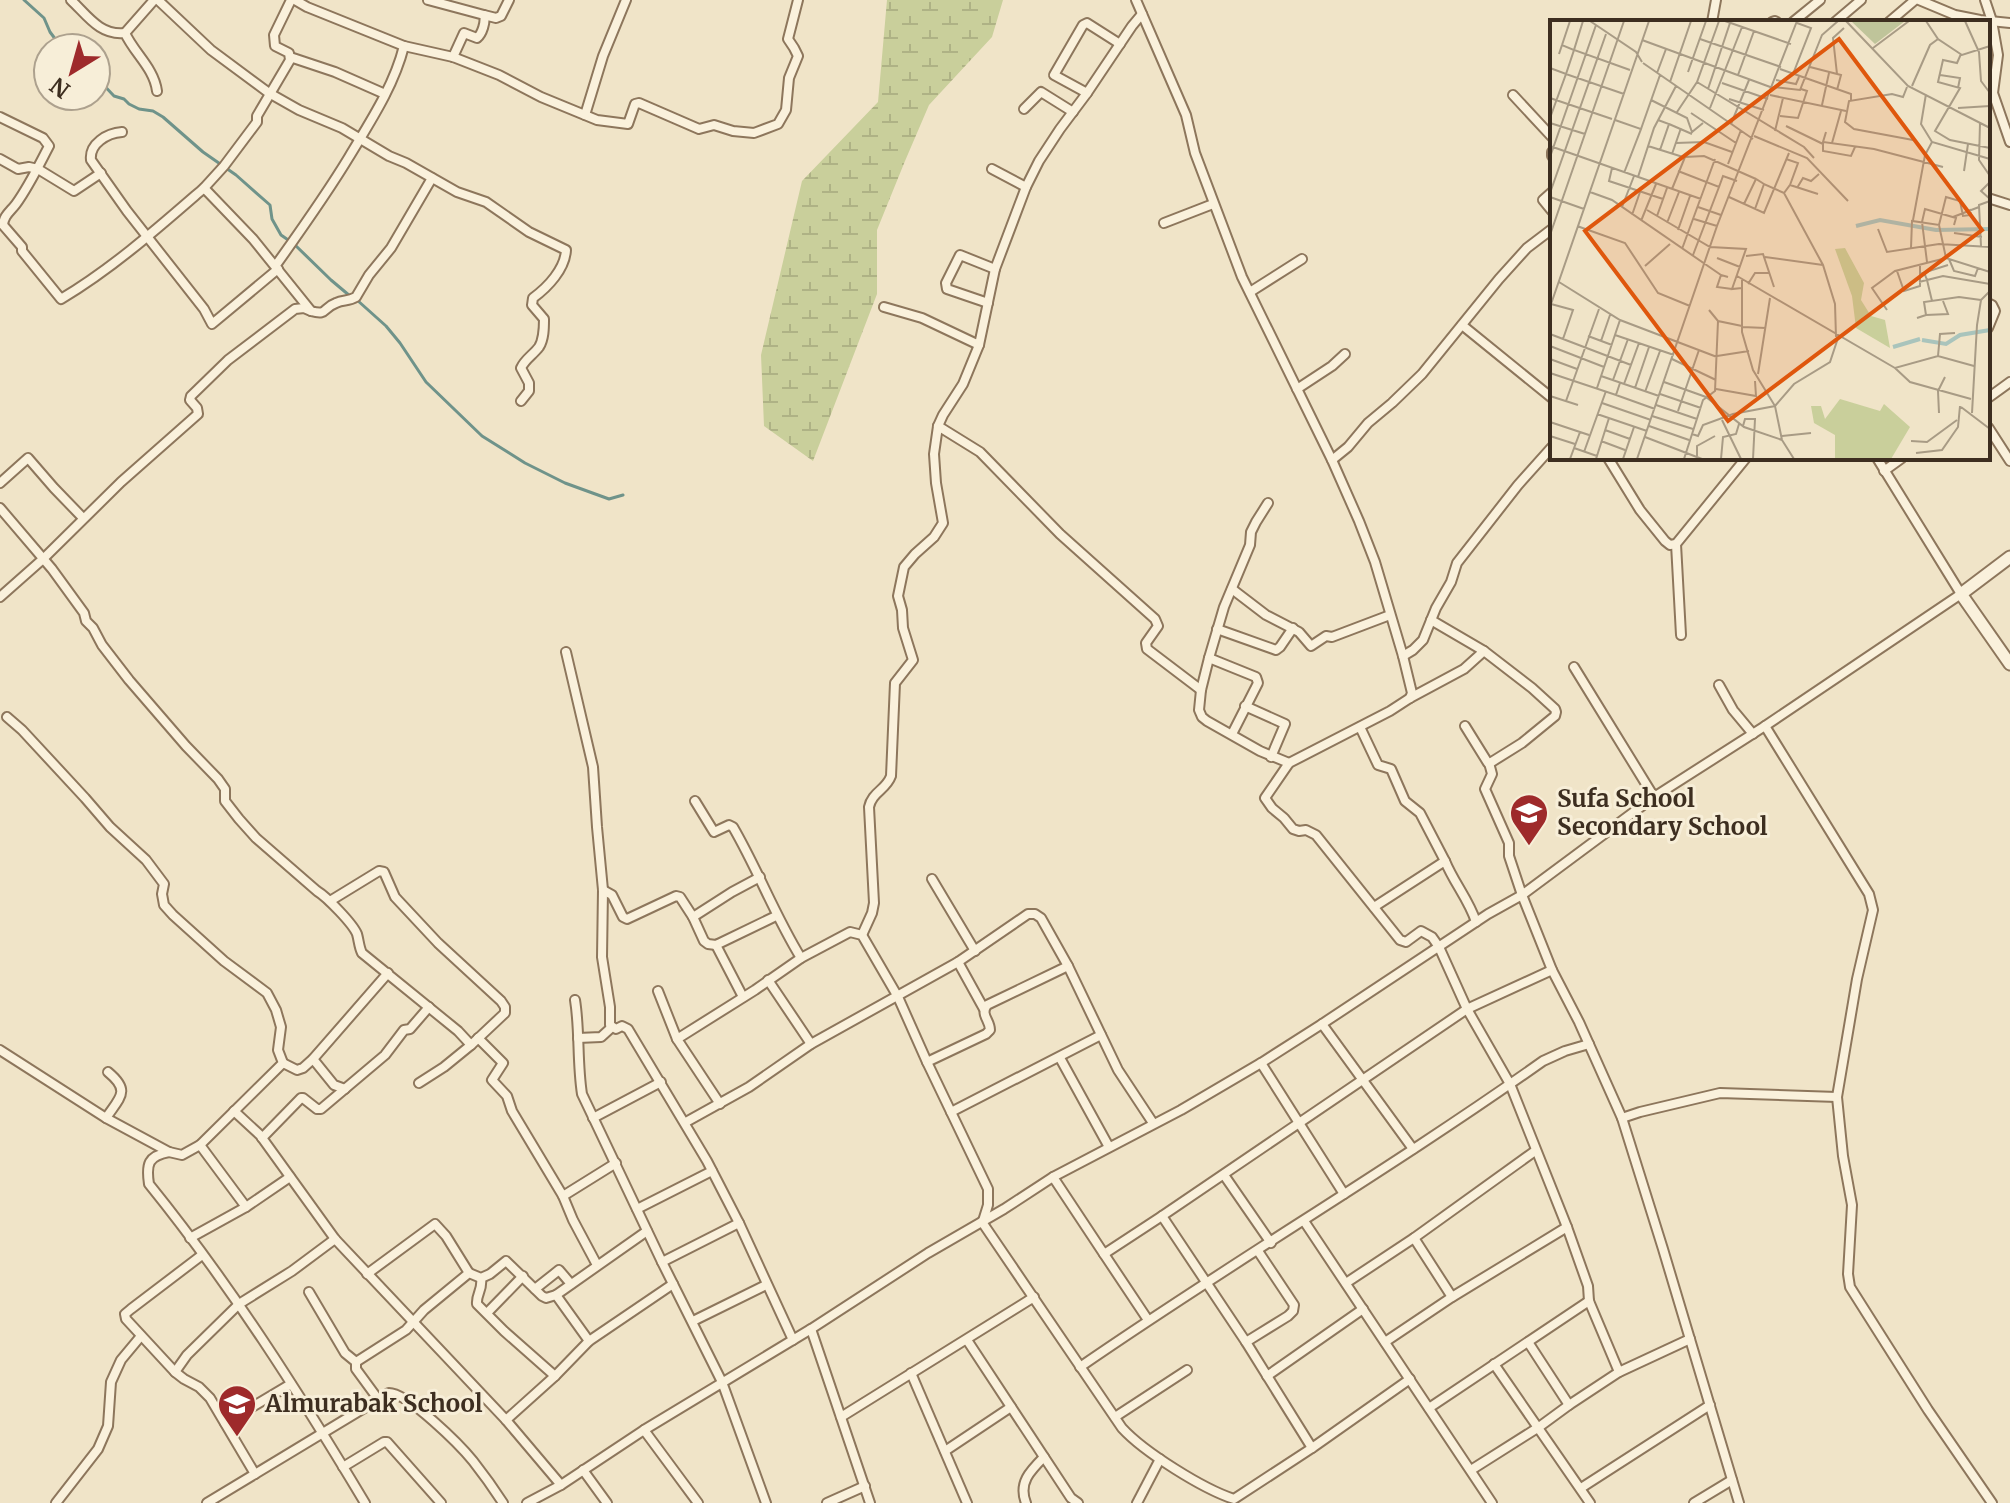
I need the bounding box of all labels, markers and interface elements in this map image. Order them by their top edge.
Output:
inset map [1550,20,1990,460]
north arrow [32,32,112,112]
text: N [44,71,75,104]
place label: Sufa School Secondary School [1557,783,1768,842]
school or university icon: Sufa School Secondary School [1508,792,1550,847]
school or university icon: Almurabak School [216,1383,258,1438]
place label: Almurabak School [264,1388,483,1419]

